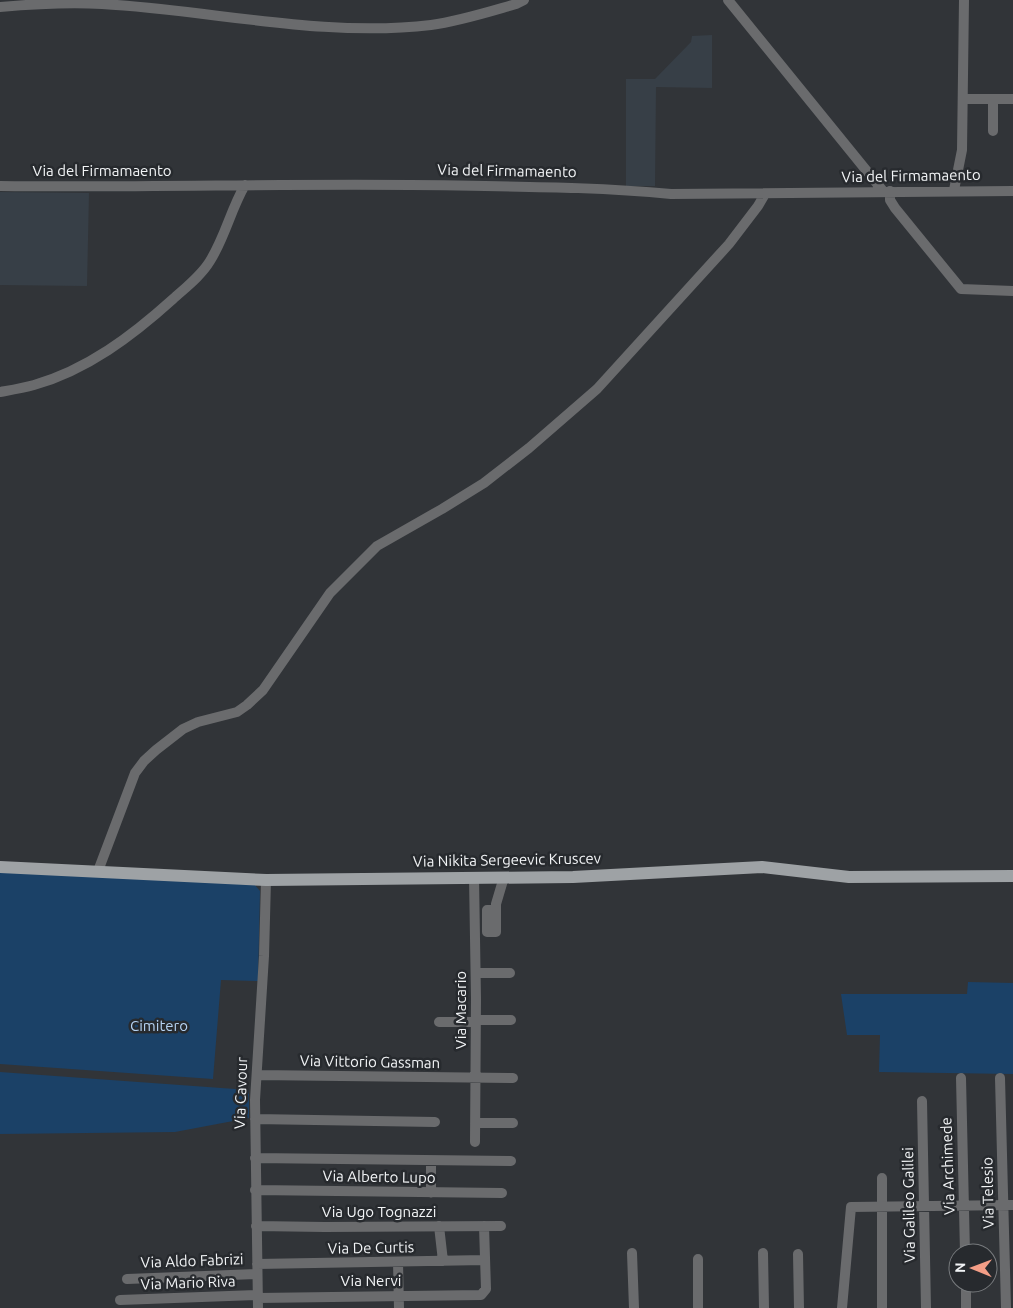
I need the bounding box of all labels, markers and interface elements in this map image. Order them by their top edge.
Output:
street label: Via del Firmamaento [437,161,577,180]
street label: Via del Firmamaento [32,162,172,179]
street label: Via del Firmamaento [841,166,981,185]
street label: Via Nikita Sergeevic Kruscev [413,849,602,870]
street label: Via Macario [452,971,469,1049]
park label: Cimitero [130,1017,188,1034]
street label: Via Vittorio Gassman [300,1052,440,1071]
street label: Via Cavour [231,1056,250,1129]
street label: Via Archimede [937,1117,958,1215]
street label: Via Galileo Galilei [899,1147,918,1263]
street label: Via Telesio [978,1157,997,1229]
street label: Via Alberto Lupo [322,1167,436,1186]
street label: Via Ugo Tognazzi [322,1203,436,1220]
street label: Via De Curtis [328,1238,414,1257]
north arrow [948,1243,998,1293]
street label: Via Aldo Fabrizi [140,1250,244,1271]
text: N [952,1262,968,1273]
street label: Via Mario Riva [140,1272,236,1293]
street label: Via Nervi [341,1272,401,1289]

